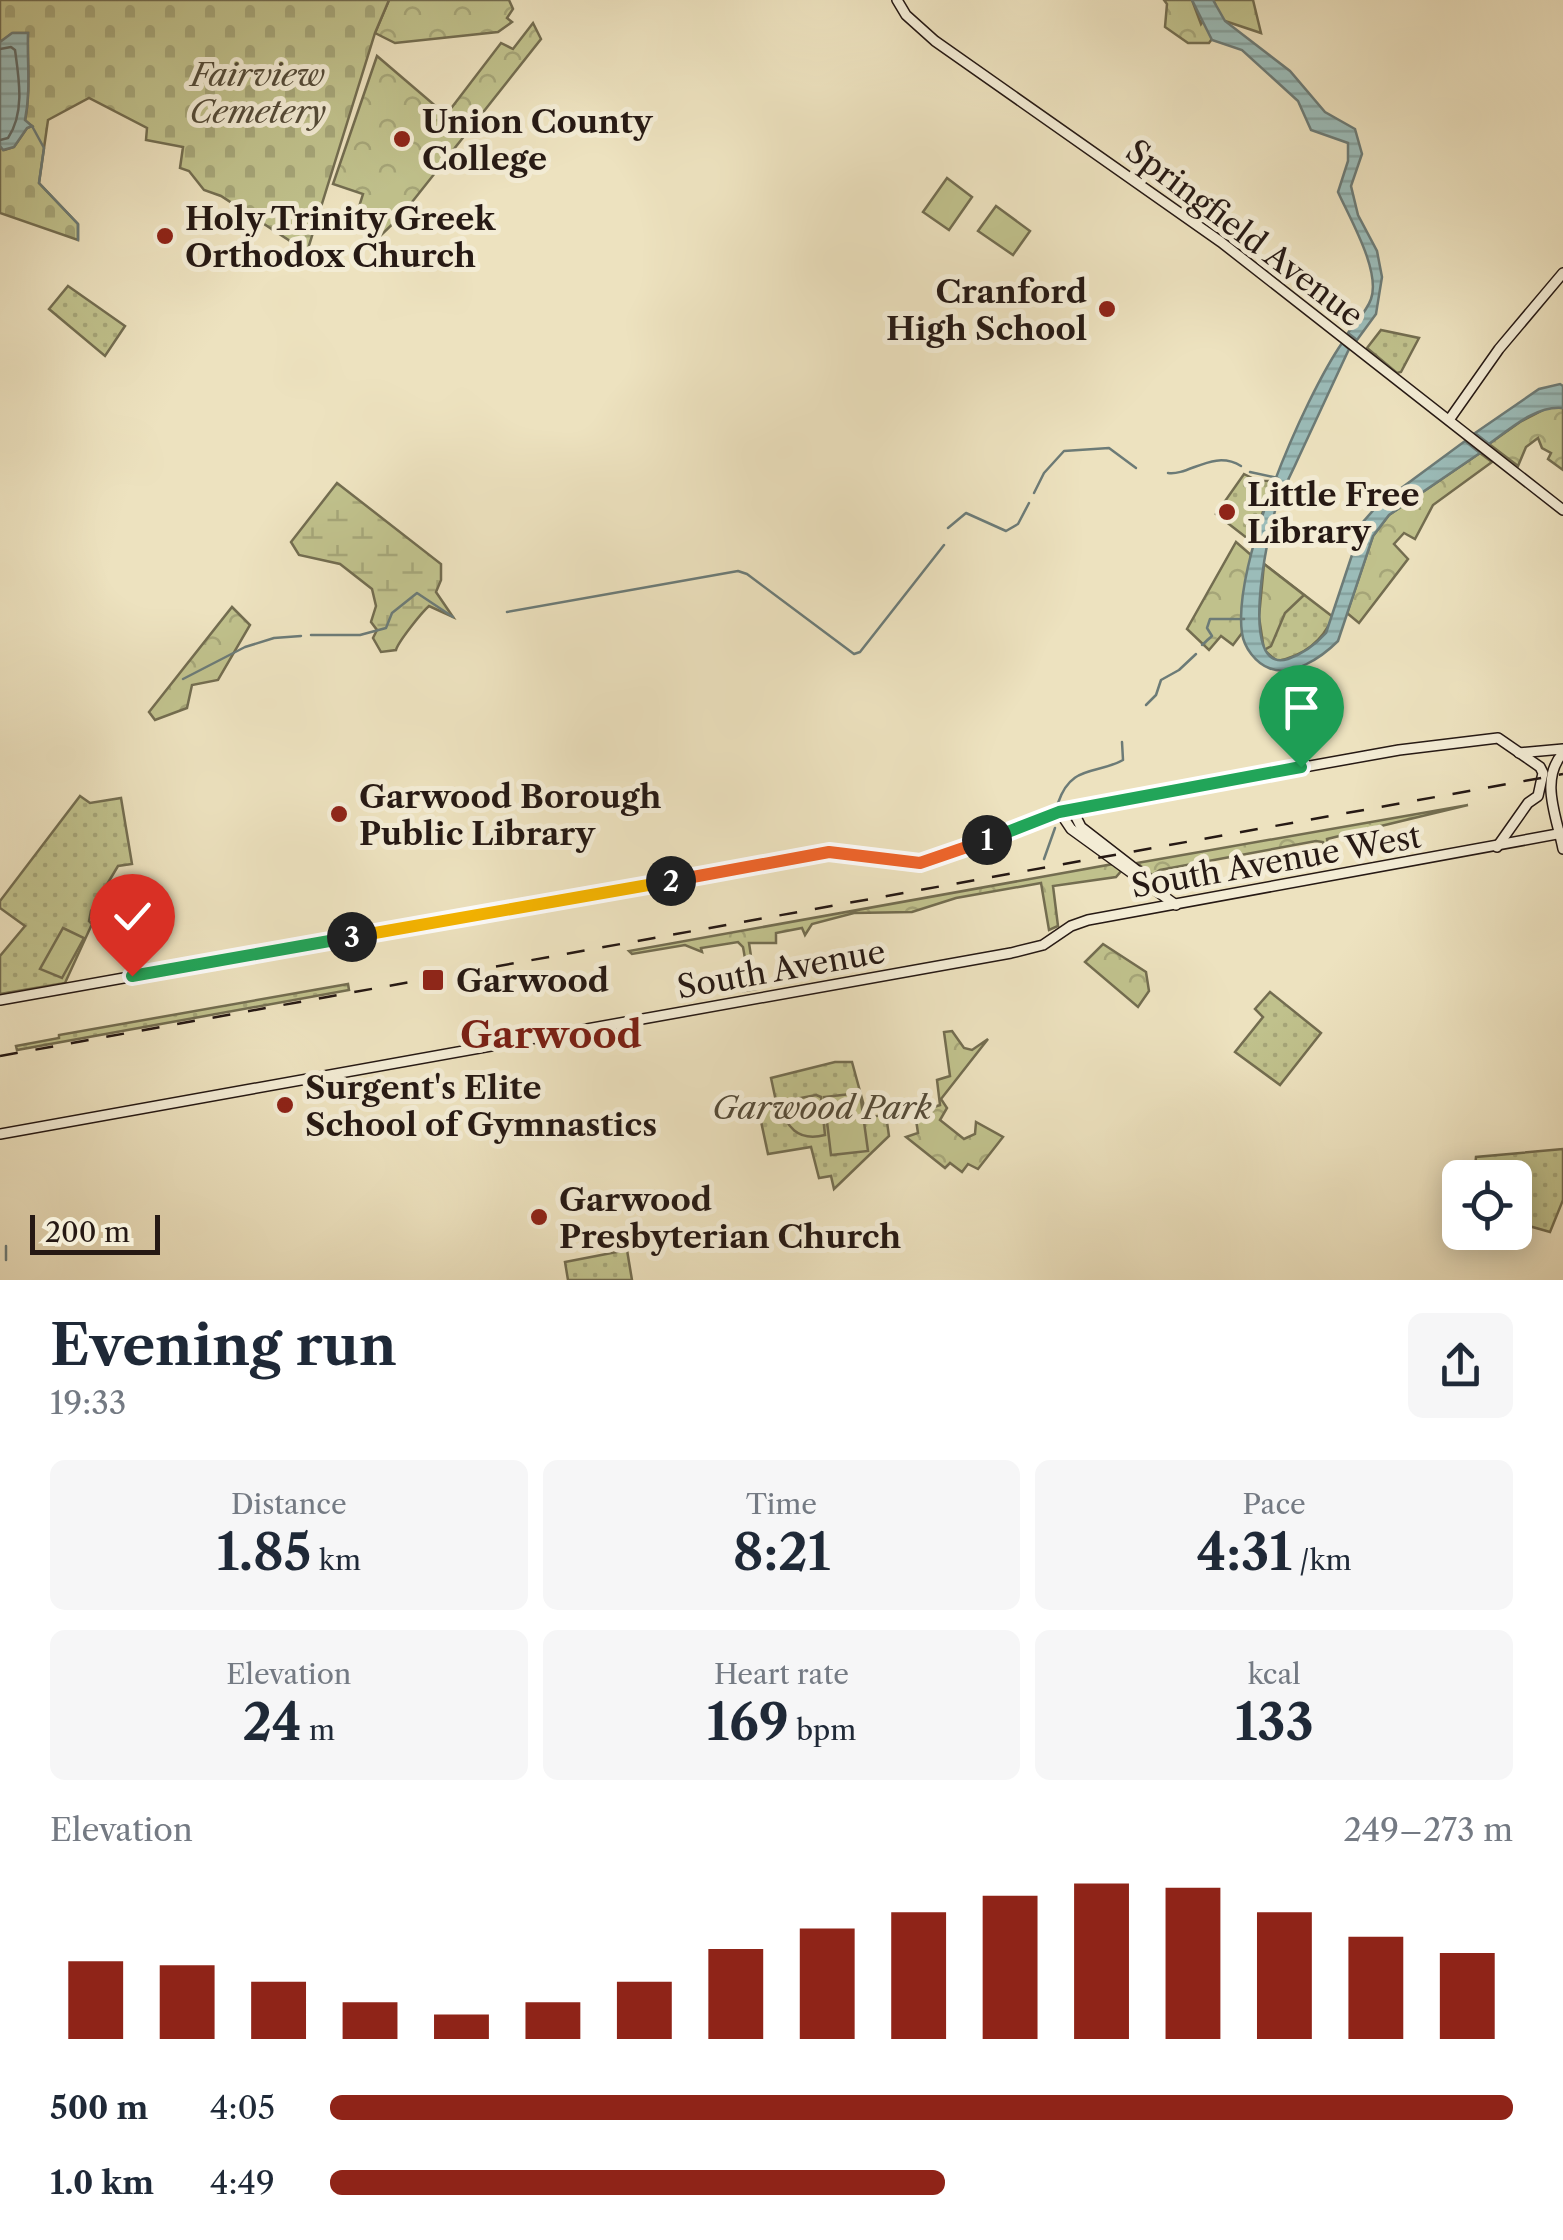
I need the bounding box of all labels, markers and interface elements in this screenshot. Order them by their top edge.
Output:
park label: Fairview Cemetery [188,55,326,131]
place label: Union County College [422,102,654,178]
marker: Union County College [391,128,413,150]
street label: Springfield Avenue [1119,131,1371,335]
place label: Holy Trinity Greek Orthodox Church [185,199,496,275]
marker: Holy Trinity Greek Orthodox Church [154,225,176,247]
place label: Cranford High School [886,272,1087,348]
marker: Cranford High School [1096,298,1118,320]
place label: Little Free Library [1247,475,1420,551]
marker: Little Free Library [1216,501,1238,523]
pin [1259,665,1344,768]
icon: arrive [1274,680,1329,735]
place label: Garwood Borough Public Library [359,777,662,853]
marker: Garwood Borough Public Library [328,803,350,825]
pin: 1 [962,815,1012,865]
street label: South Avenue West [1128,816,1425,906]
text: 1 [981,823,993,857]
pin: 2 [646,856,696,906]
text: 2 [663,864,679,898]
pin [90,874,175,977]
icon: check [105,889,160,944]
pin: 3 [327,912,377,962]
text: 3 [344,920,360,954]
street label: South Avenue [674,931,888,1007]
place label: Garwood [456,961,609,1000]
marker: Garwood [420,967,446,993]
district label: Garwood [460,1011,642,1058]
place label: Surgent's Elite School of Gymnastics [305,1068,657,1144]
park label: Garwood Park [712,1088,932,1127]
marker: Surgent's Elite School of Gymnastics [274,1094,296,1116]
map controls [1442,1160,1532,1250]
button: locate [1442,1160,1532,1250]
place label: Garwood Presbyterian Church [559,1180,901,1256]
marker: Garwood Presbyterian Church [528,1206,550,1228]
scale bar [30,1210,160,1254]
text: 200 m [45,1215,130,1249]
text: Evening run [50,1312,397,1379]
button: share [1408,1313,1513,1418]
text: 19:33 [50,1383,126,1422]
text: Distance [231,1487,347,1521]
text: Time [746,1487,817,1521]
text: Pace [1243,1487,1306,1521]
text: 1.85 [217,1521,311,1583]
text: 8:21 [733,1521,830,1583]
text: 4:31 [1197,1521,1292,1583]
text: km [311,1543,361,1577]
text: /km [1292,1543,1352,1577]
text: Elevation [226,1657,351,1691]
text: Heart rate [714,1657,849,1691]
text: kcal [1248,1657,1301,1691]
text: 24 [242,1691,302,1753]
text: 169 [707,1691,789,1753]
text: 133 [1235,1691,1314,1753]
text: m [302,1713,335,1747]
text: bpm [789,1713,856,1747]
text: Elevation [50,1810,193,1849]
text: 249–273 m [1343,1810,1513,1849]
text: 500 m [50,2088,148,2127]
text: 4:05 [210,2088,275,2127]
text: 1.0 km [50,2163,154,2202]
text: 4:49 [210,2163,275,2202]

